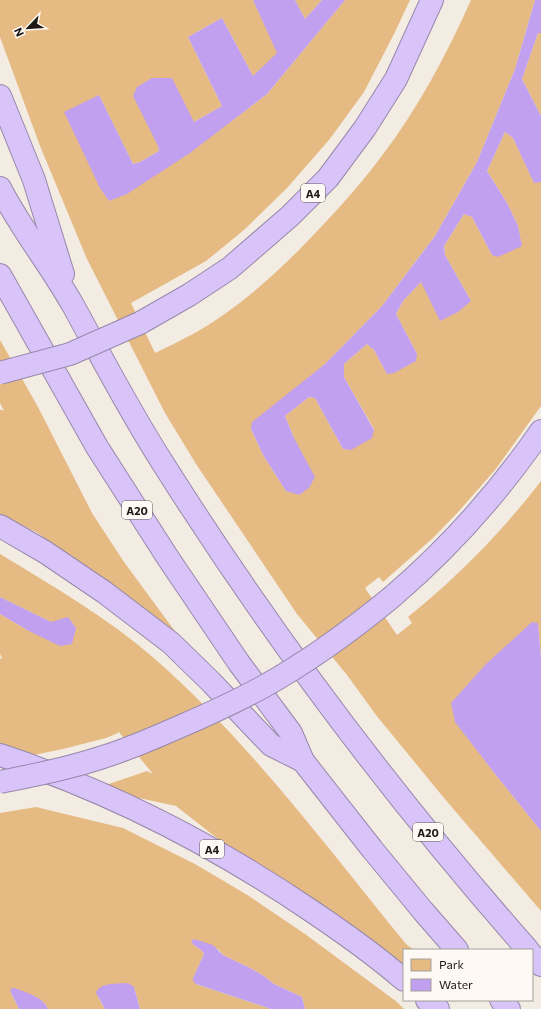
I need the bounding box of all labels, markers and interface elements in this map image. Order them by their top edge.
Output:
north arrow [8,8,48,48]
text: N [11,26,26,39]
road number: A4 [301,184,325,202]
road number: A20 [122,501,152,519]
road number: A20 [413,823,443,841]
road number: A4 [200,840,224,858]
legend [403,949,533,1001]
text: Park [439,957,465,971]
text: Water [439,977,473,991]

